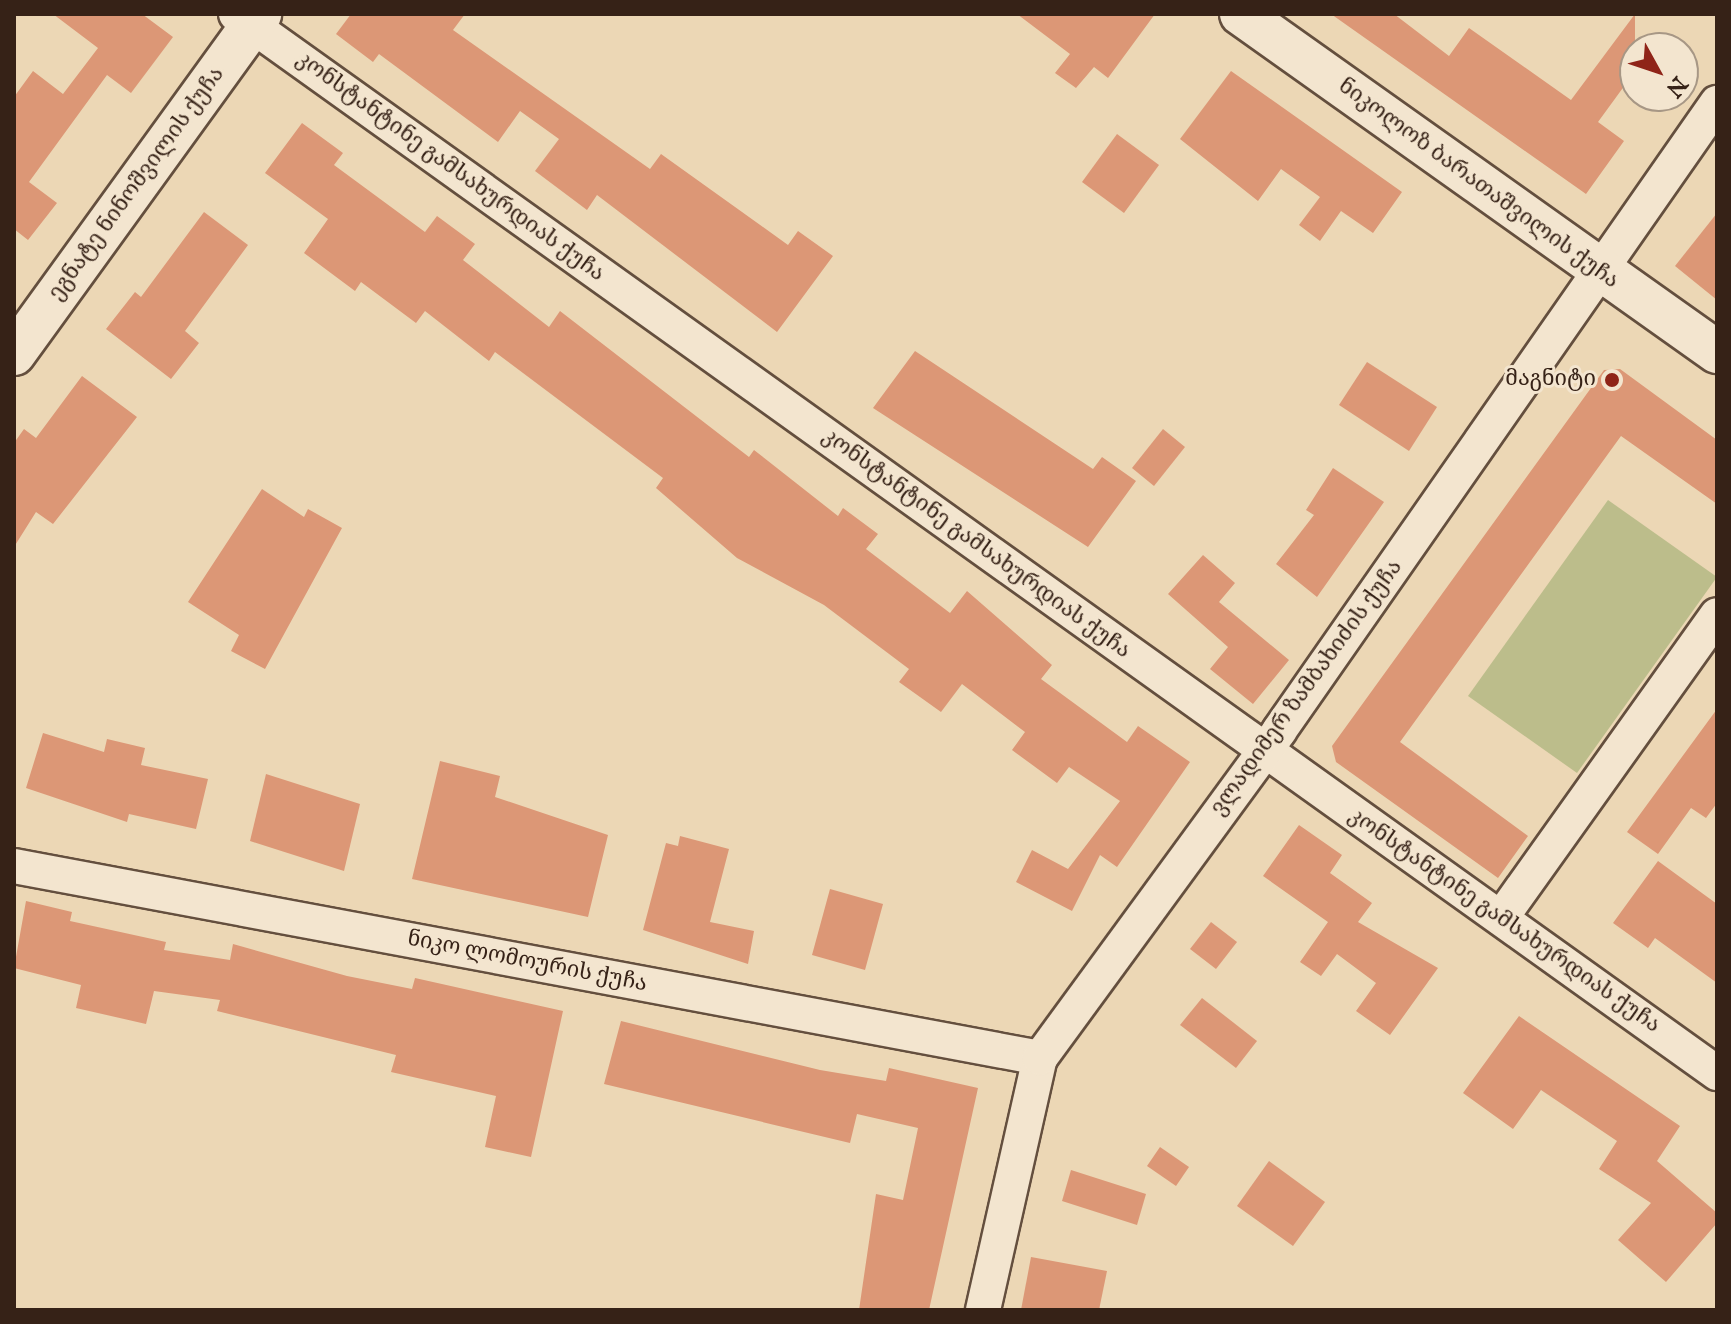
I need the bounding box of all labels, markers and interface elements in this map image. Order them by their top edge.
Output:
north arrow [1619,32,1699,112]
street label: კონსტანტინე გამსახურდიას ქუჩა [291,46,609,288]
street label: ეგნატე ნინოშვილის ქუჩა [43,62,231,306]
text: N [1659,70,1693,102]
street label: ნიკოლოზ ბარათაშვილის ქუჩა [1332,73,1624,295]
place label: მაგნიტი [1505,367,1596,393]
marker: მაგნიტი [1603,371,1621,389]
street label: კონსტანტინე გამსახურდიას ქუჩა [817,423,1135,665]
street label: ვლადიმერ ზამბახიძის ქუჩა [1205,555,1409,821]
street label: კონსტანტინე გამსახურდიას ქუჩა [1343,803,1665,1039]
street label: ნიკო ლომოურის ქუჩა [405,926,649,998]

